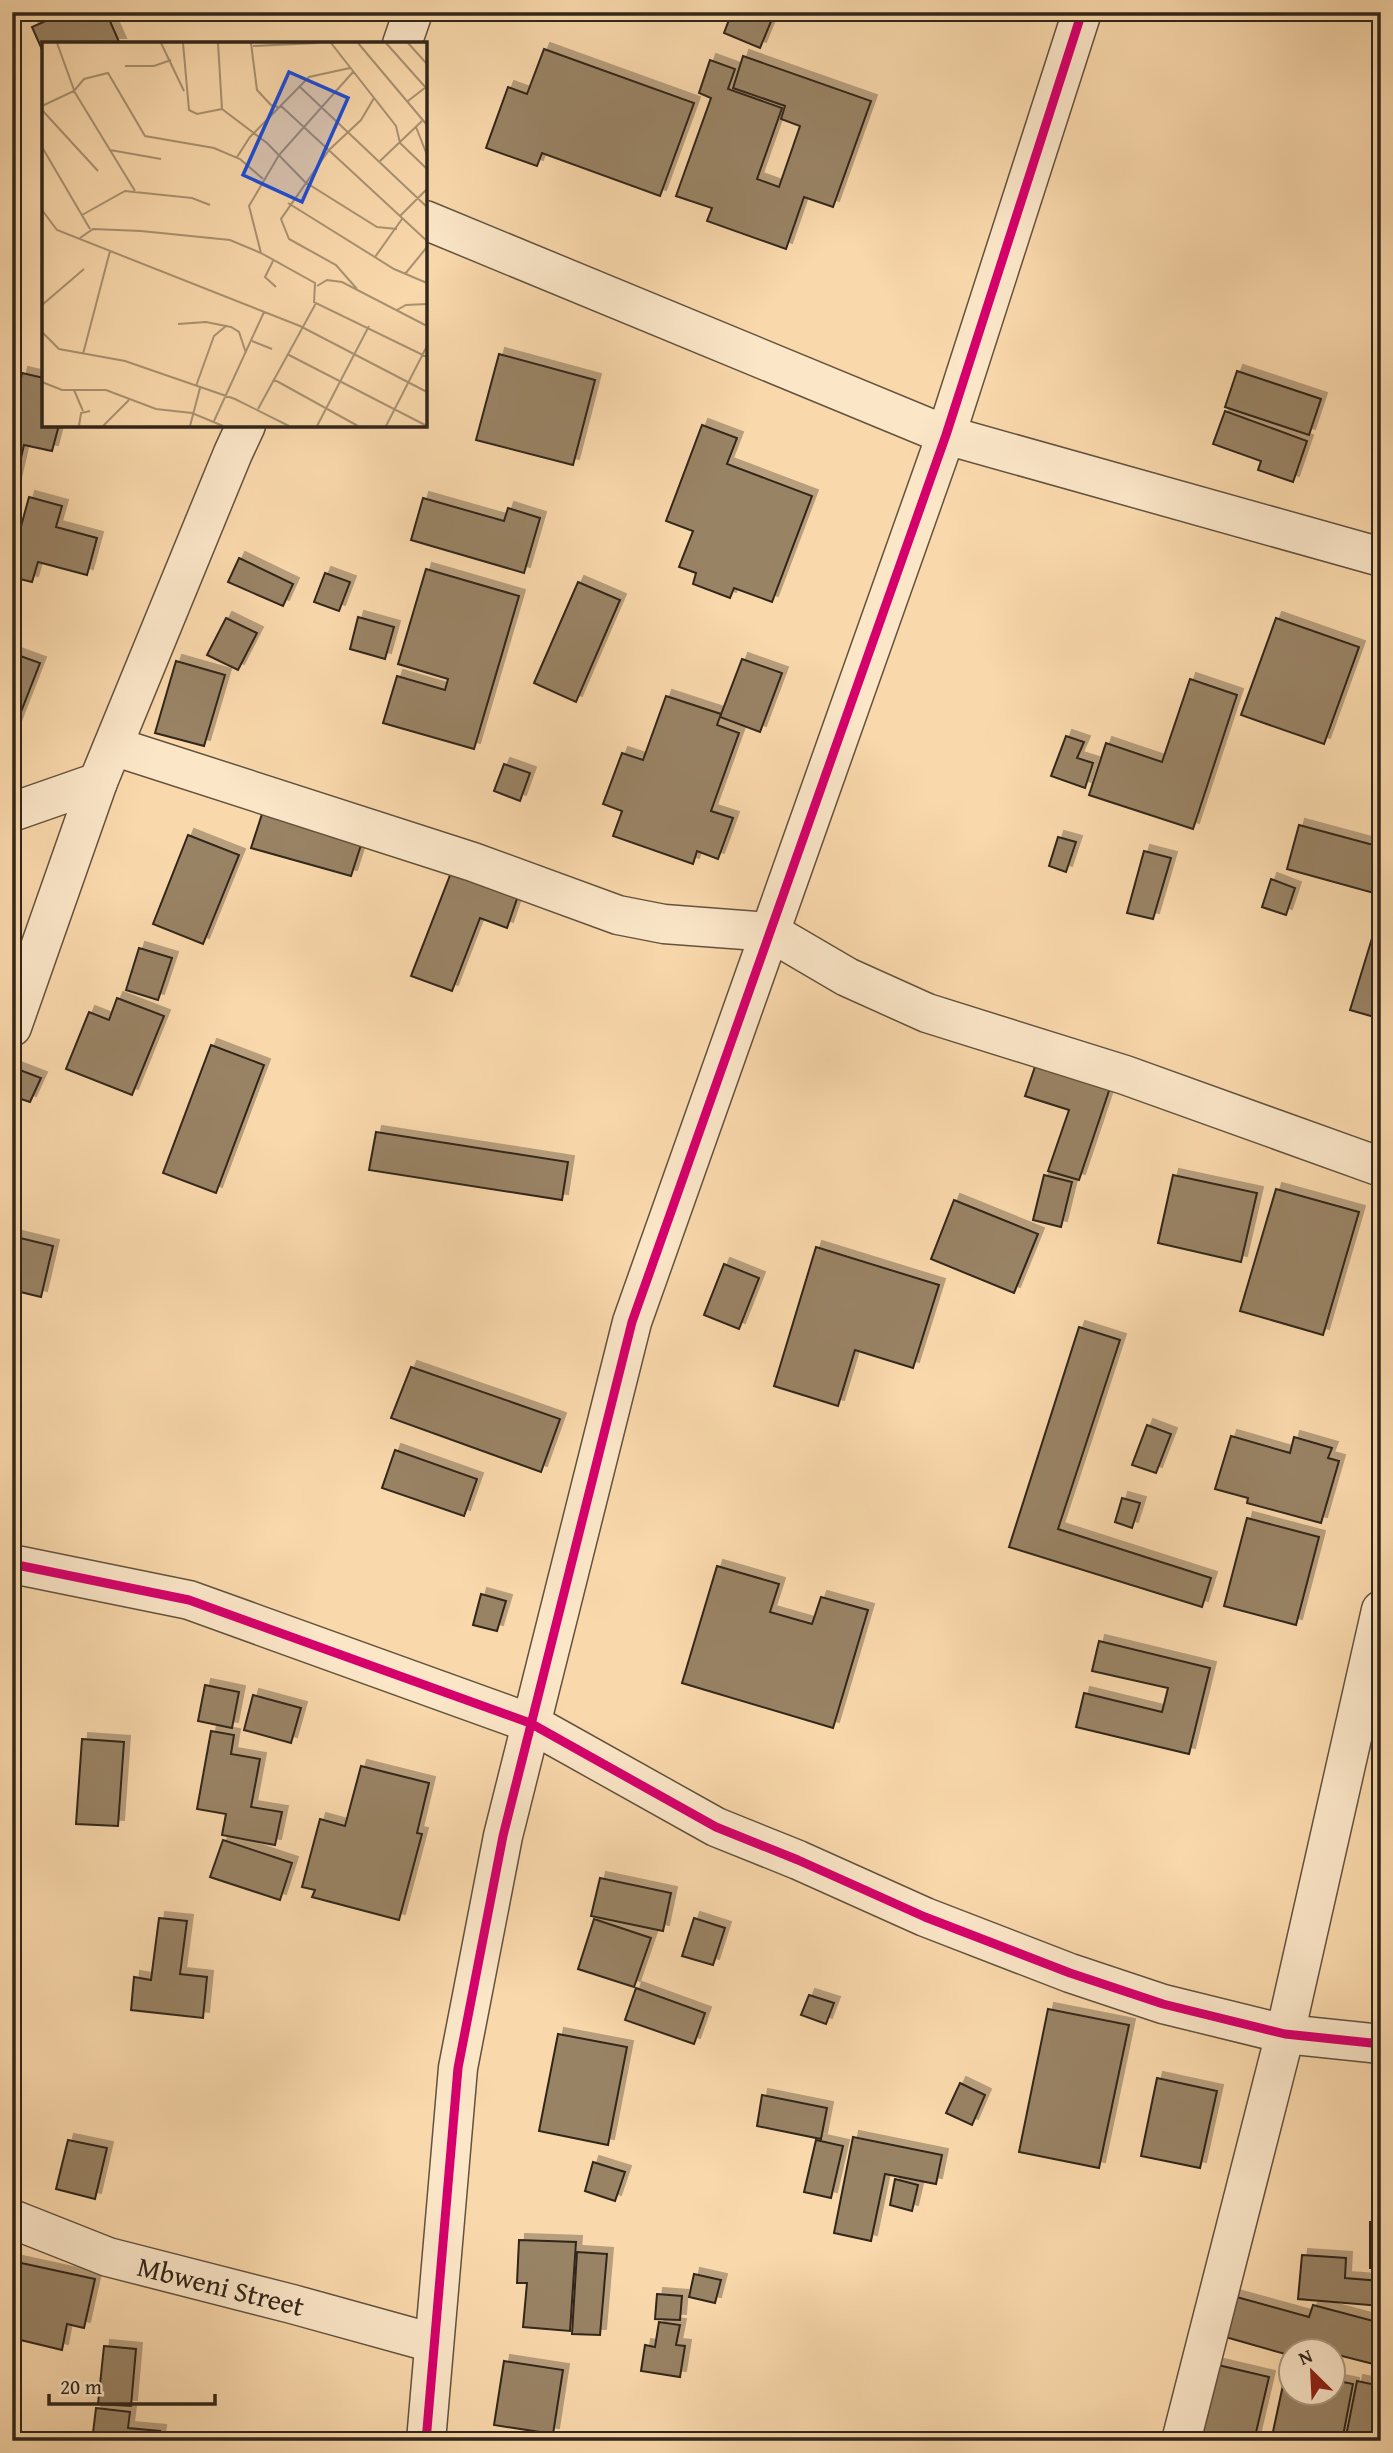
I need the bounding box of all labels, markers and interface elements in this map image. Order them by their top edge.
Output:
inset map [42,42,427,427]
street label: Mbweni Street [133,2245,309,2326]
north arrow [1278,2338,1348,2408]
text: N [1294,2341,1317,2372]
scale bar [49,2362,215,2406]
text: 20 m [60,2371,102,2402]

